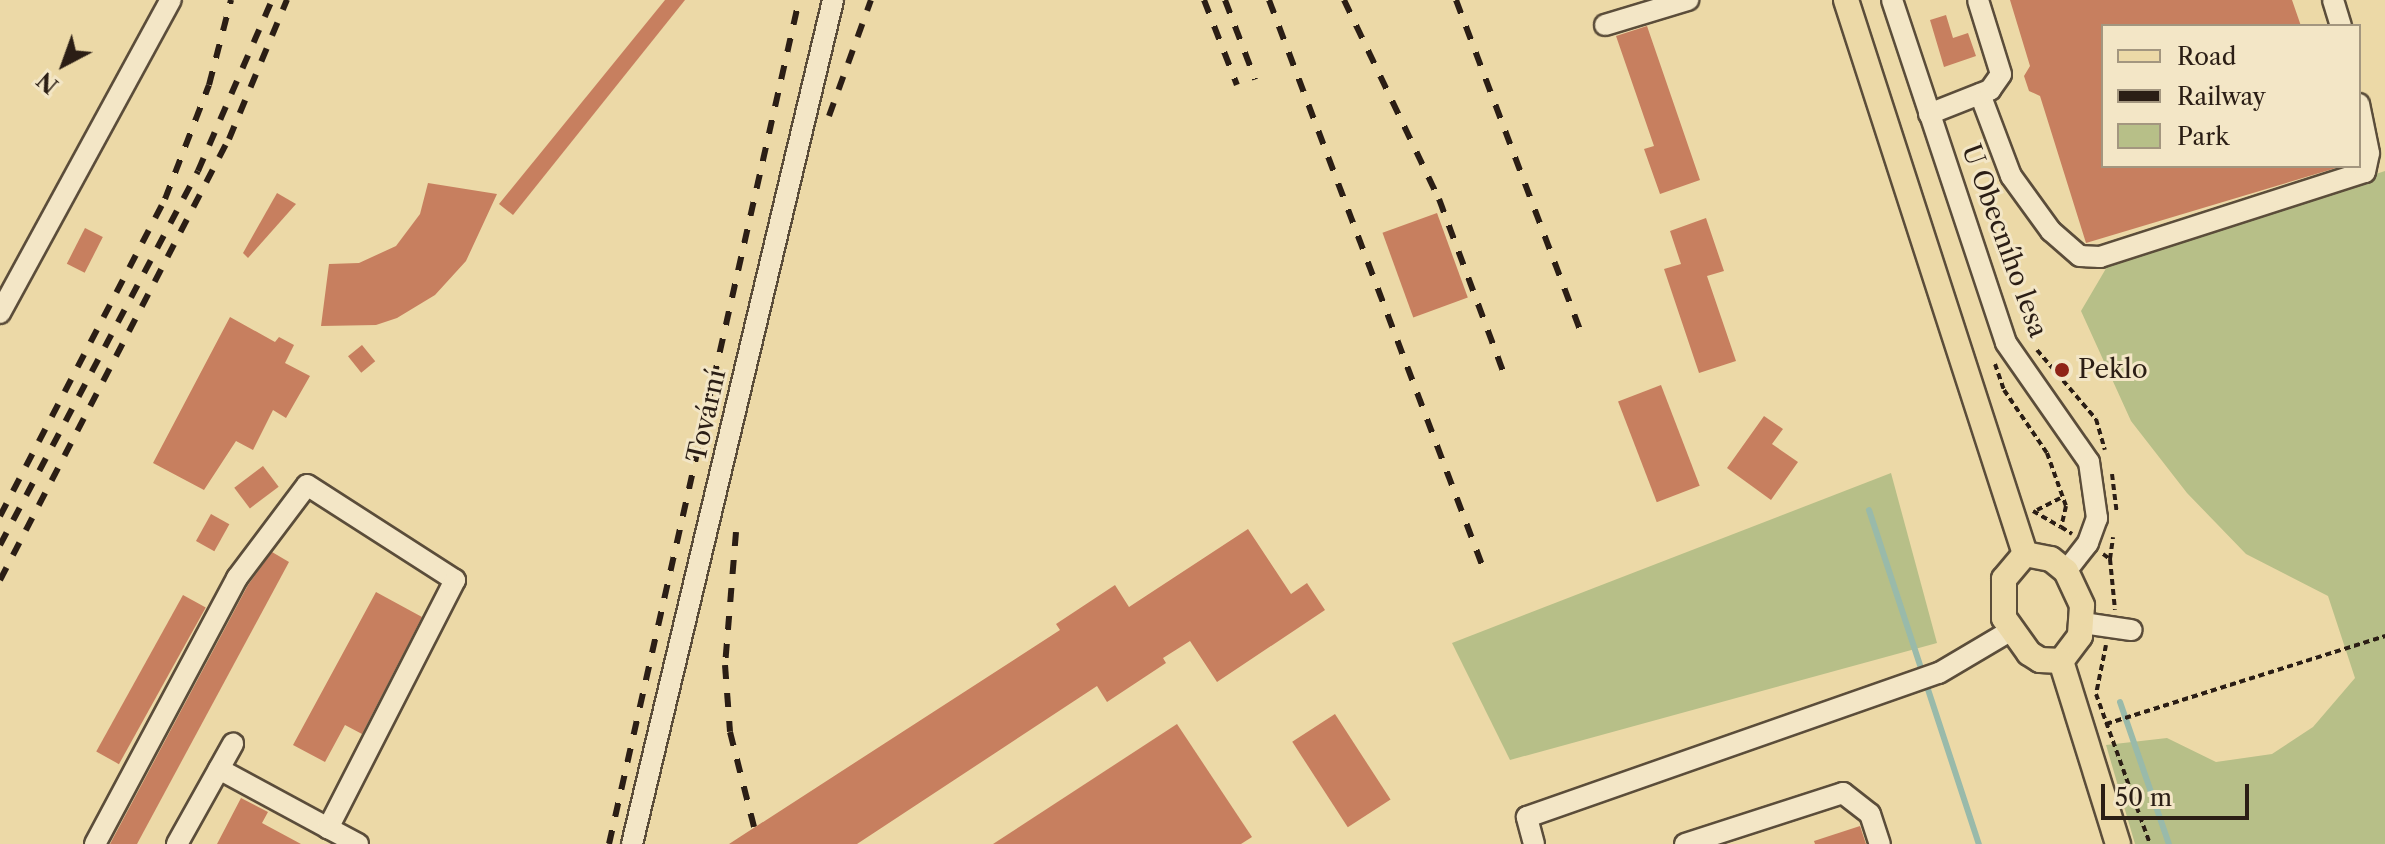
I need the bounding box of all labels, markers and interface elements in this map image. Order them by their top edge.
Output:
north arrow [24,24,104,104]
legend [2101,24,2361,168]
text: Road [2177,42,2236,71]
text: N [32,66,64,99]
text: Railway [2177,82,2266,111]
text: Park [2177,122,2229,151]
street label: U Obecního lesa [1955,140,2053,342]
place label: Peklo [2078,354,2148,386]
marker: Peklo [2053,361,2071,379]
street label: Tovární [681,367,733,465]
scale bar [2105,768,2253,818]
text: 50 m [2115,783,2172,812]

